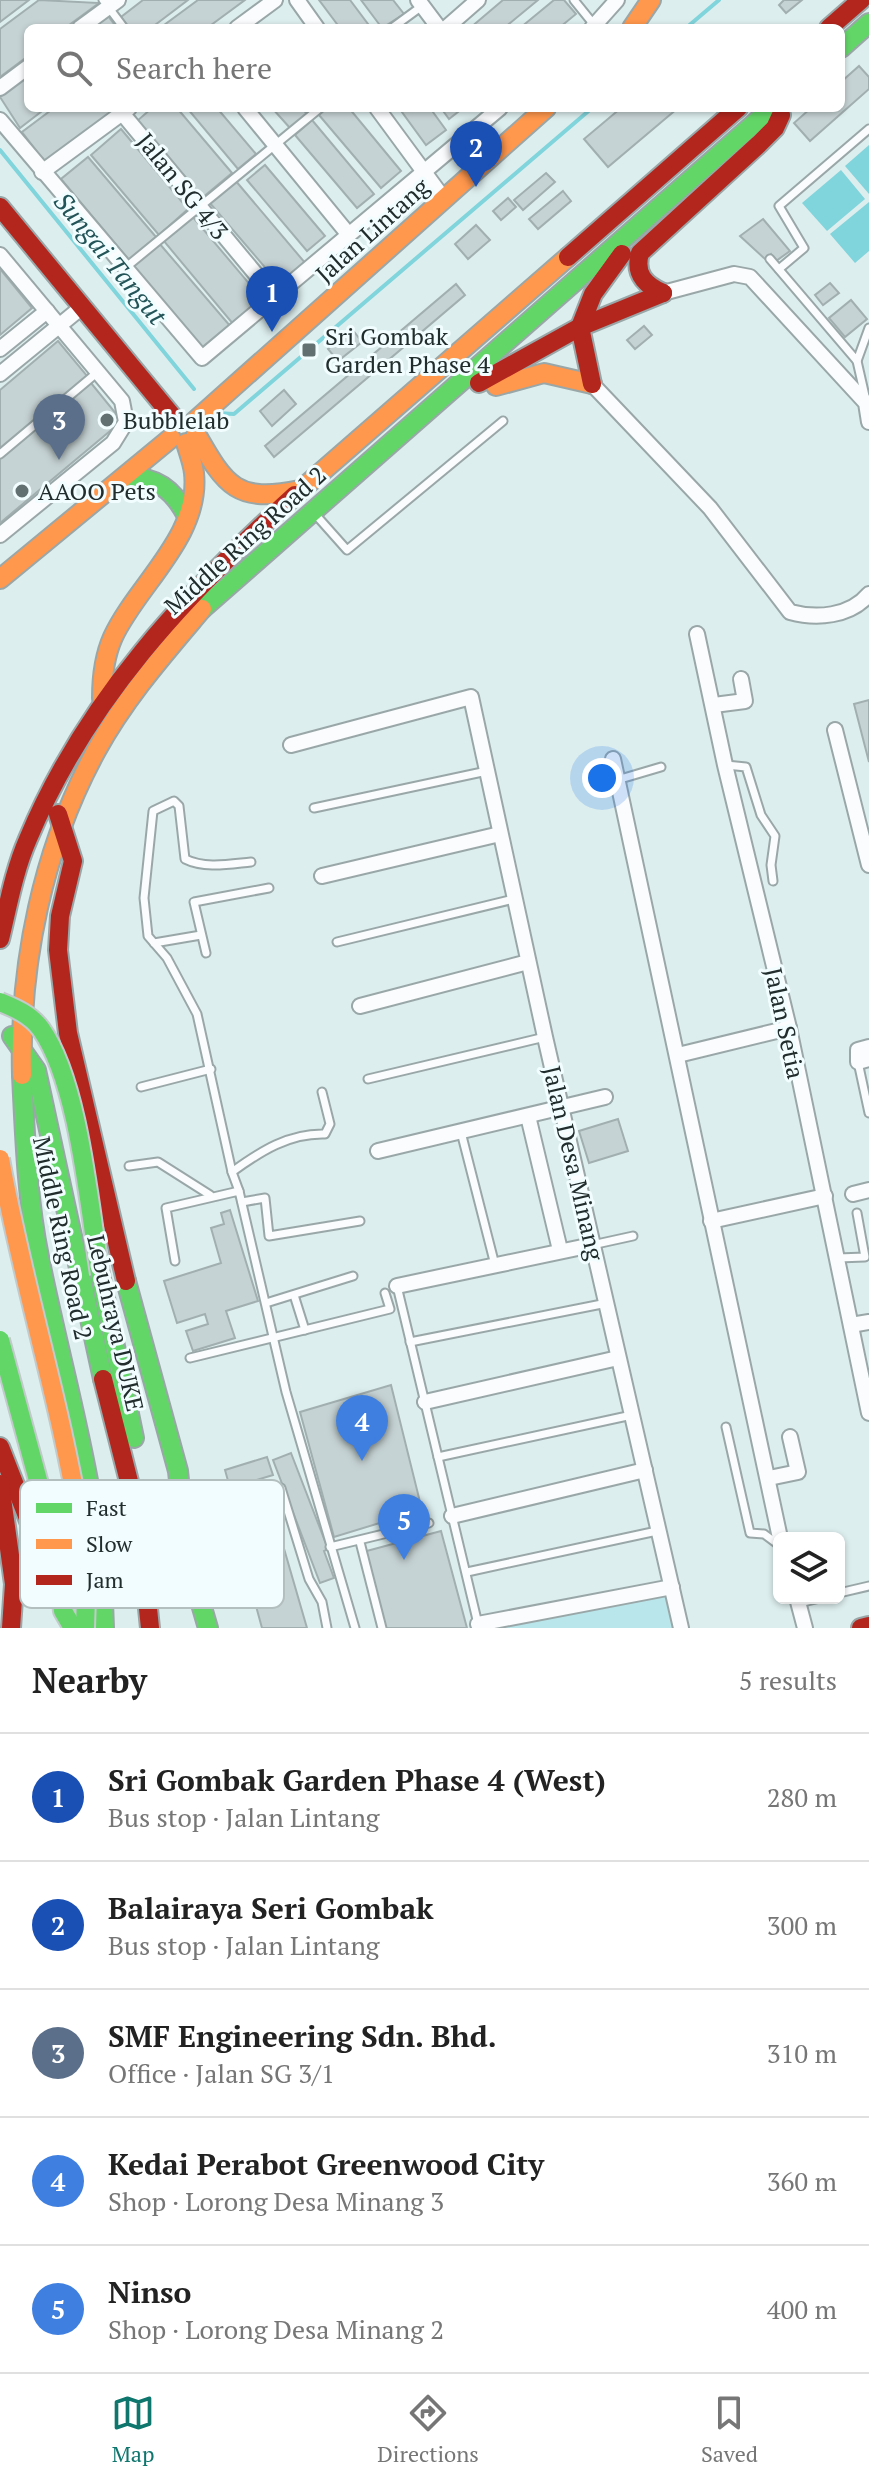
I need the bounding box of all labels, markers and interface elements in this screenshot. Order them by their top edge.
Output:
search box [24,24,845,112]
icon: search [52,46,96,90]
text: Search here [116,48,272,88]
pin: 2 [450,121,502,187]
street label: Jalan SG 4/3 [130,126,236,246]
street label: Jalan Lintang [308,170,436,289]
water label: Sungai Tangut [47,185,176,332]
pin: 1 [246,266,298,332]
place label: Sri Gombak Garden Phase 4 [325,320,490,380]
marker: Sri Gombak Garden Phase 4 [300,341,318,359]
pin: 3 [33,394,85,460]
place label: Bubblelab [123,404,229,436]
marker: Bubblelab [98,411,116,429]
street label: Middle Ring Road 2 [157,459,333,621]
place label: AAOO Pets [38,475,156,507]
marker: AAOO Pets [13,482,31,500]
your location [582,758,622,798]
street label: Jalan Setia [758,964,812,1082]
street label: Jalan Desa Minang [536,1063,612,1264]
street label: Middle Ring Road 2 [26,1133,100,1343]
street label: Lebuhraya DUKE [80,1232,152,1414]
pin: 4 [336,1395,388,1461]
legend [20,1480,284,1608]
text: Fast [86,1493,127,1522]
pin: 5 [378,1494,430,1560]
text: Slow [86,1529,133,1558]
map controls [773,1532,845,1604]
button: layers [773,1532,845,1604]
text: Jam [86,1565,124,1594]
text: Nearby [32,1658,147,1703]
text: 5 results [739,1663,837,1697]
text: Sri Gombak Garden Phase 4 (West) [108,1760,606,1800]
text: 1 [51,1780,65,1814]
text: 280 m [767,1780,837,1814]
text: Bus stop · Jalan Lintang [108,1800,380,1834]
text: Balairaya Seri Gombak [108,1888,434,1928]
text: 2 [51,1908,65,1942]
text: 300 m [767,1908,837,1942]
text: Bus stop · Jalan Lintang [108,1928,380,1962]
text: SMF Engineering Sdn. Bhd. [108,2016,497,2056]
text: 3 [51,2036,65,2070]
text: 310 m [767,2036,837,2070]
text: Office · Jalan SG 3/1 [108,2056,335,2090]
text: Kedai Perabot Greenwood City [108,2144,544,2184]
text: 4 [51,2164,65,2198]
text: 360 m [767,2164,837,2198]
text: Shop · Lorong Desa Minang 3 [108,2184,444,2218]
text: Ninso [108,2272,191,2312]
text: 5 [51,2292,65,2326]
text: 400 m [767,2292,837,2326]
text: Shop · Lorong Desa Minang 2 [108,2312,444,2346]
tab: Map [111,2391,155,2468]
tab: Directions [377,2391,479,2468]
tab: Saved [701,2391,758,2468]

